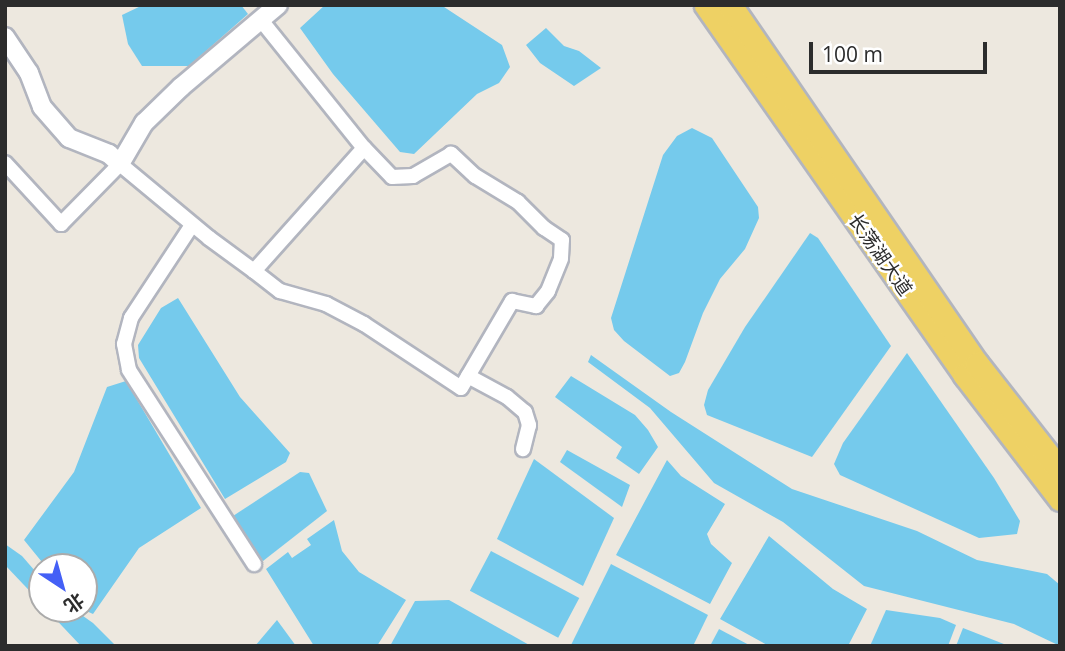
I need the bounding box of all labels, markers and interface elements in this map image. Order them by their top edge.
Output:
scale bar [813,28,992,72]
text: 100 m [822,40,883,68]
street label: 长荡湖大道 [843,210,917,300]
north arrow [28,553,98,623]
text: 北 [59,587,90,619]

